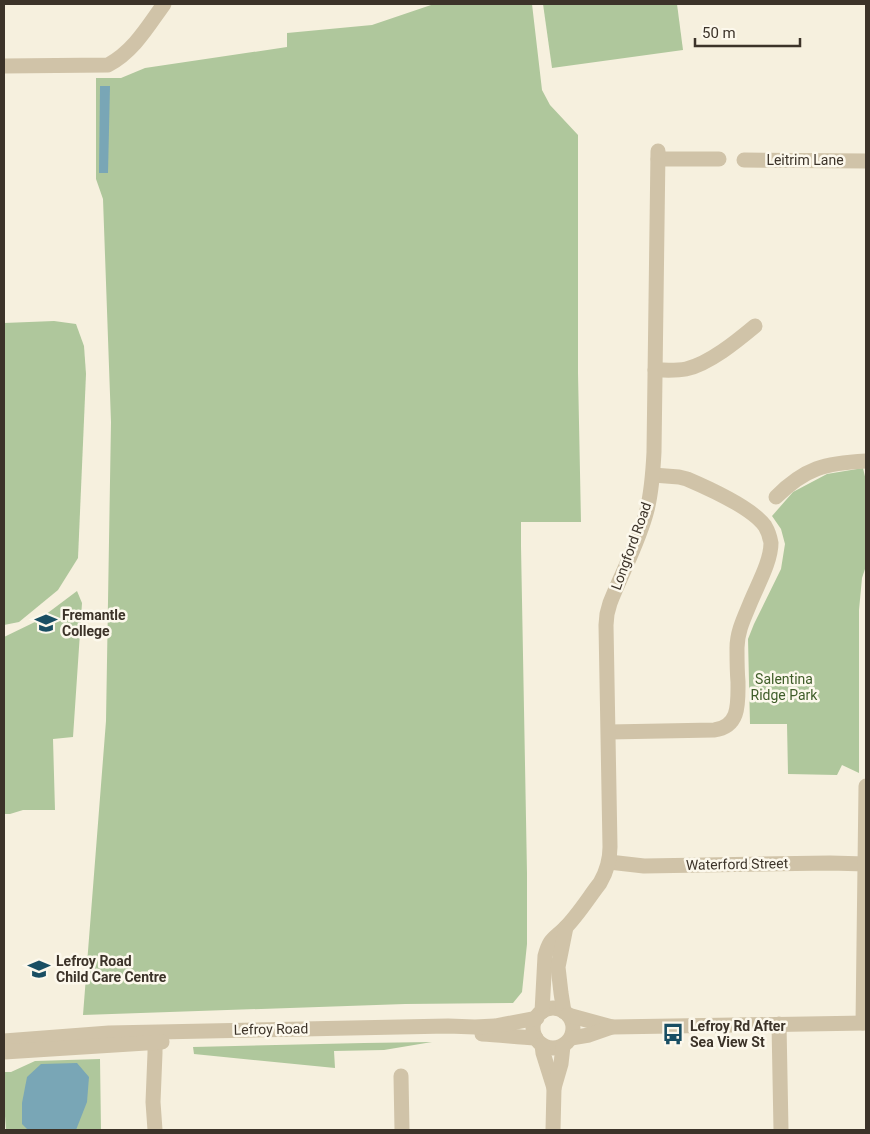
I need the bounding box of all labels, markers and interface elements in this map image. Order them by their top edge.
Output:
scale bar [695,15,800,47]
text: 50 m [702,24,736,42]
street label: Leitrim Lane [766,152,844,168]
street label: Longford Road [608,500,654,592]
place label: Fremantle College [62,607,126,639]
school or university icon: Fremantle College [33,610,59,636]
park label: Salentina Ridge Park [751,671,818,703]
street label: Waterford Street [686,855,789,873]
place label: Lefroy Road Child Care Centre [56,953,167,985]
school or university icon: Lefroy Road Child Care Centre [26,956,52,982]
place label: Lefroy Rd After Sea View St [690,1018,786,1050]
street label: Lefroy Road [234,1020,308,1038]
bus stop icon: Lefroy Rd After Sea View St [660,1021,686,1047]

